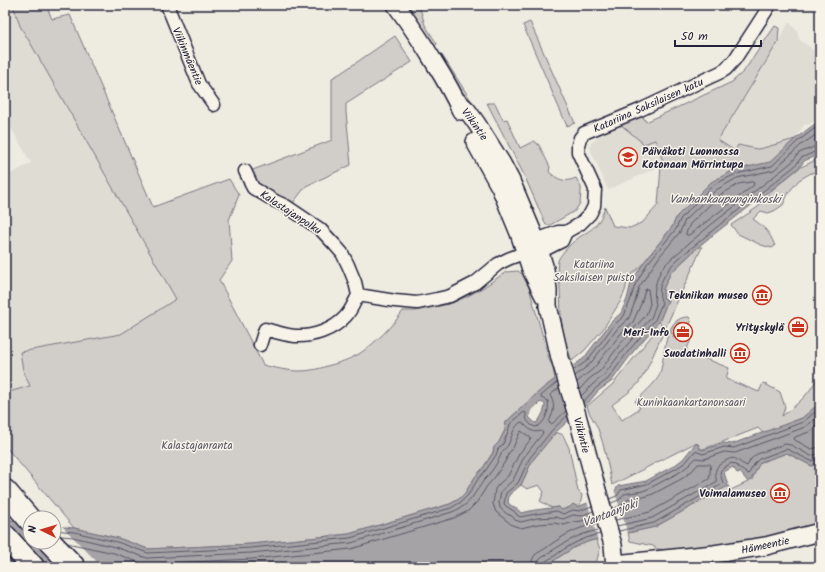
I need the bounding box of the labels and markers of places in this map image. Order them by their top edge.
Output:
place label: Päiväkoti Luonnossa Kotonaan Mörrintupa [642,143,744,174]
school or university icon: Päiväkoti Luonnossa Kotonaan Mörrintupa [617,146,639,168]
museum icon: Tekniikan museo [751,284,773,306]
place label: Tekniikan museo [668,287,748,305]
office icon: Yrityskylä [787,316,809,338]
place label: Yrityskylä [735,319,785,337]
office icon: Meri-Info [672,321,694,343]
place label: Meri-Info [623,324,669,342]
museum icon: Suodatinhalli [729,342,751,364]
place label: Suodatinhalli [664,345,727,363]
museum icon: Voimalamuseo [769,482,791,504]
place label: Voimalamuseo [699,485,766,503]

